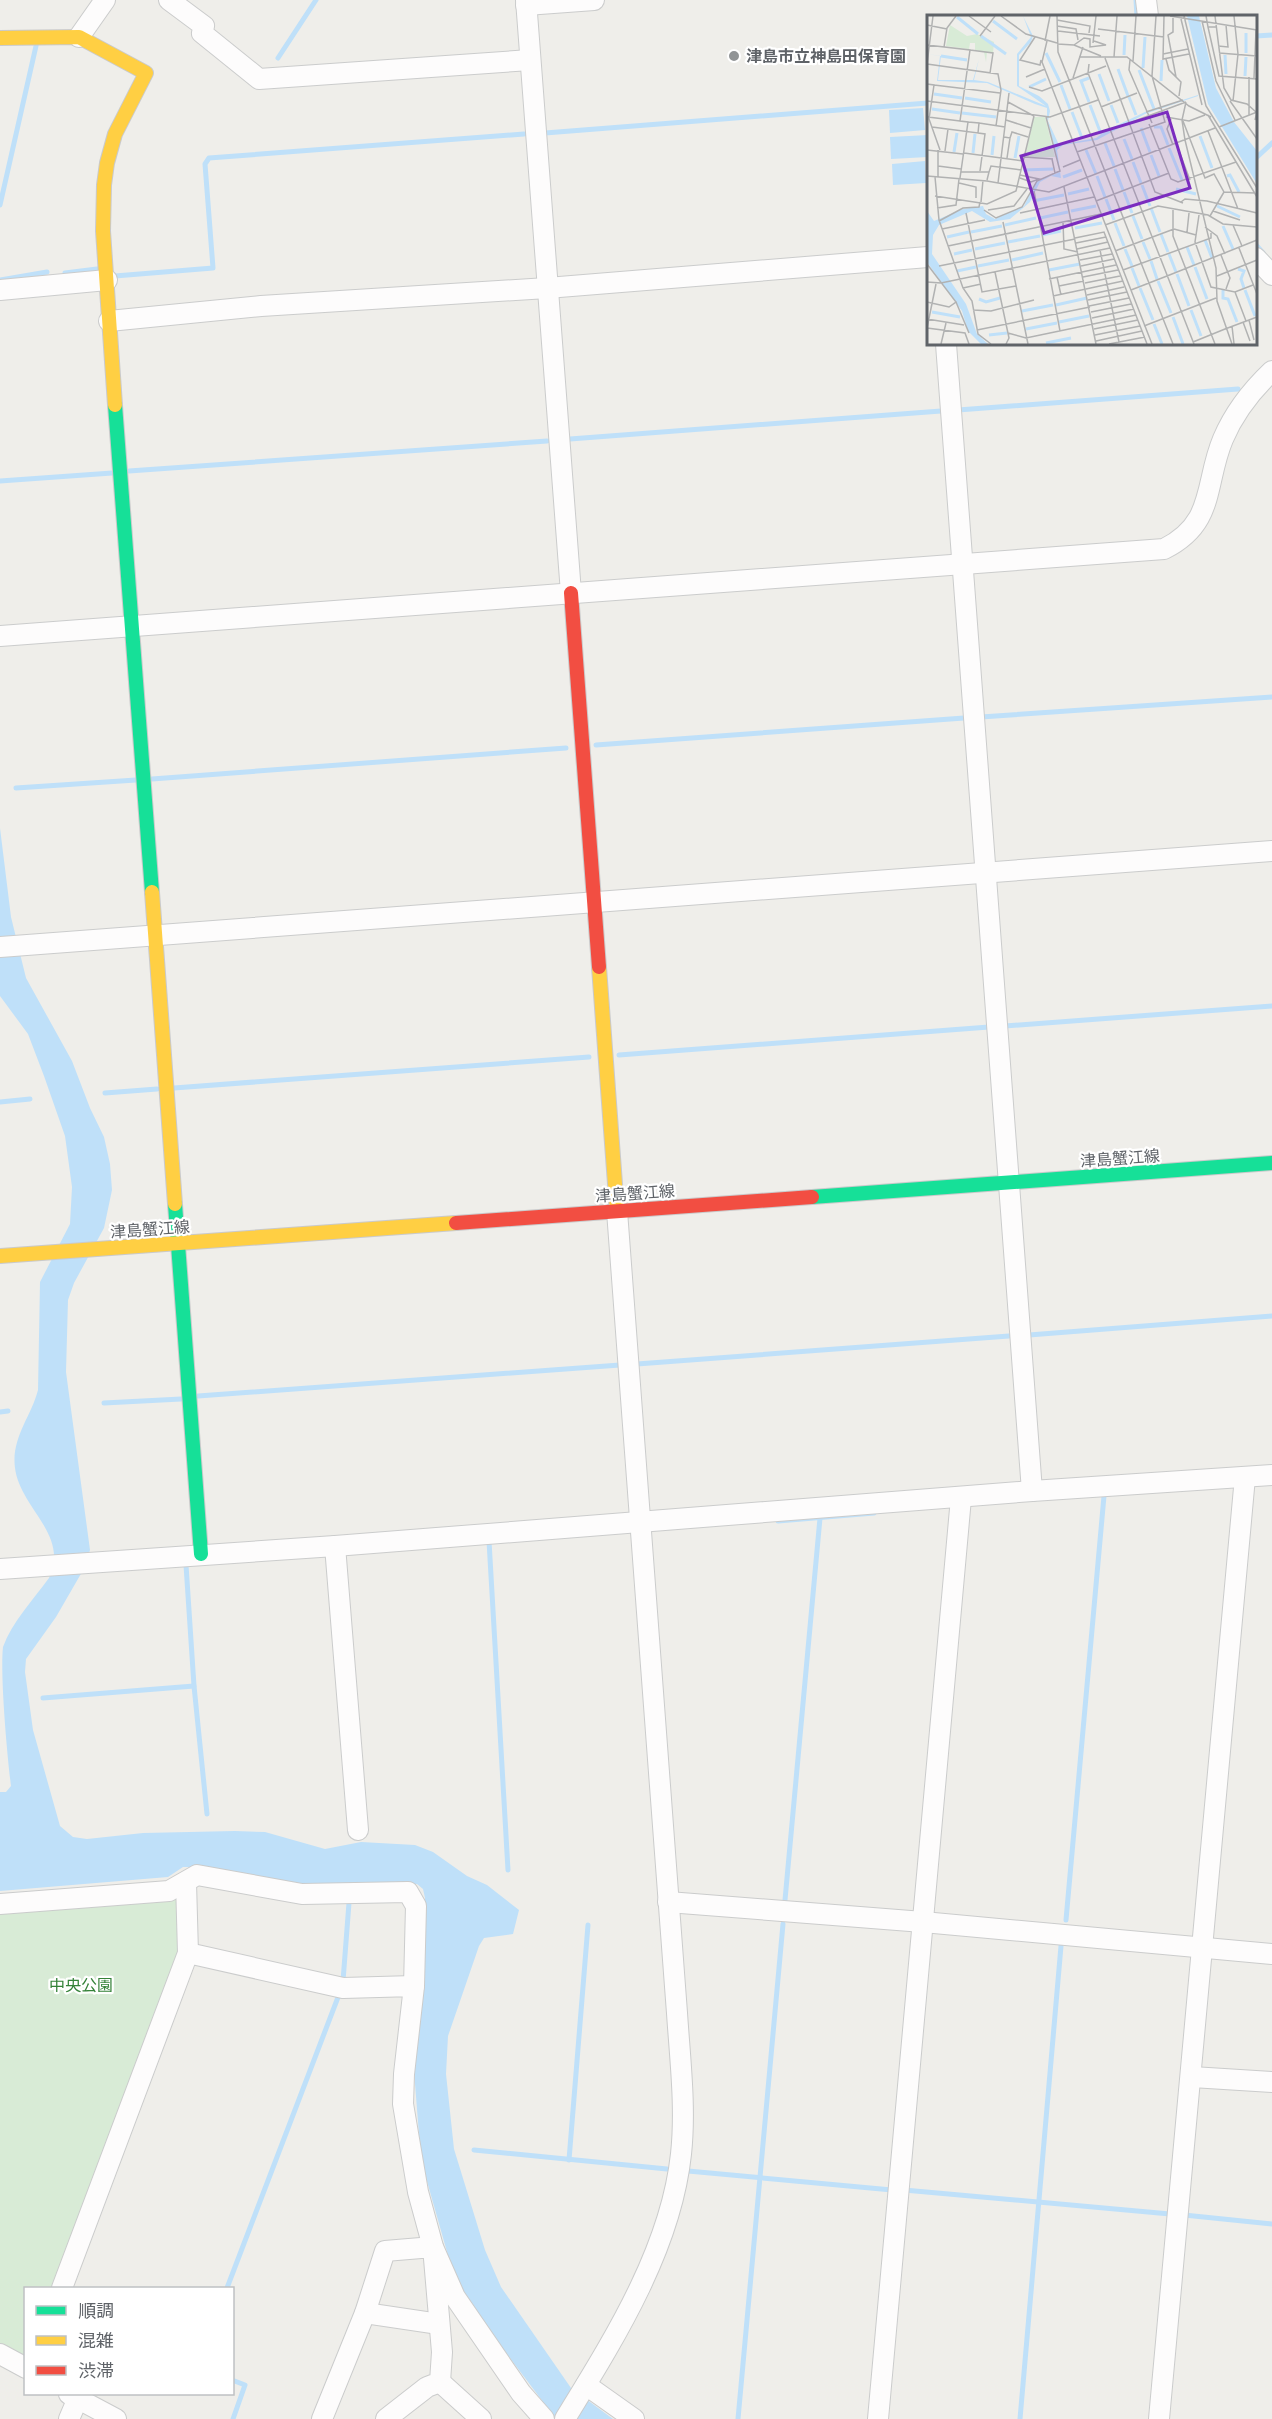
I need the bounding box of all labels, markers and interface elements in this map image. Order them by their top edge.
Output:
inset map [927,15,1257,345]
place label: 津島市立神島田保育園 [746,45,906,67]
marker: 津島市立神島田保育園 [727,49,741,63]
street label: 津島蟹江線 [1079,1144,1161,1172]
street label: 津島蟹江線 [594,1179,676,1207]
street label: 津島蟹江線 [109,1215,191,1243]
park label: 中央公園 [49,1974,113,1996]
legend [24,2287,234,2395]
text: 順調 [78,2298,114,2323]
text: 混雑 [78,2328,114,2353]
text: 渋滞 [78,2358,114,2383]

